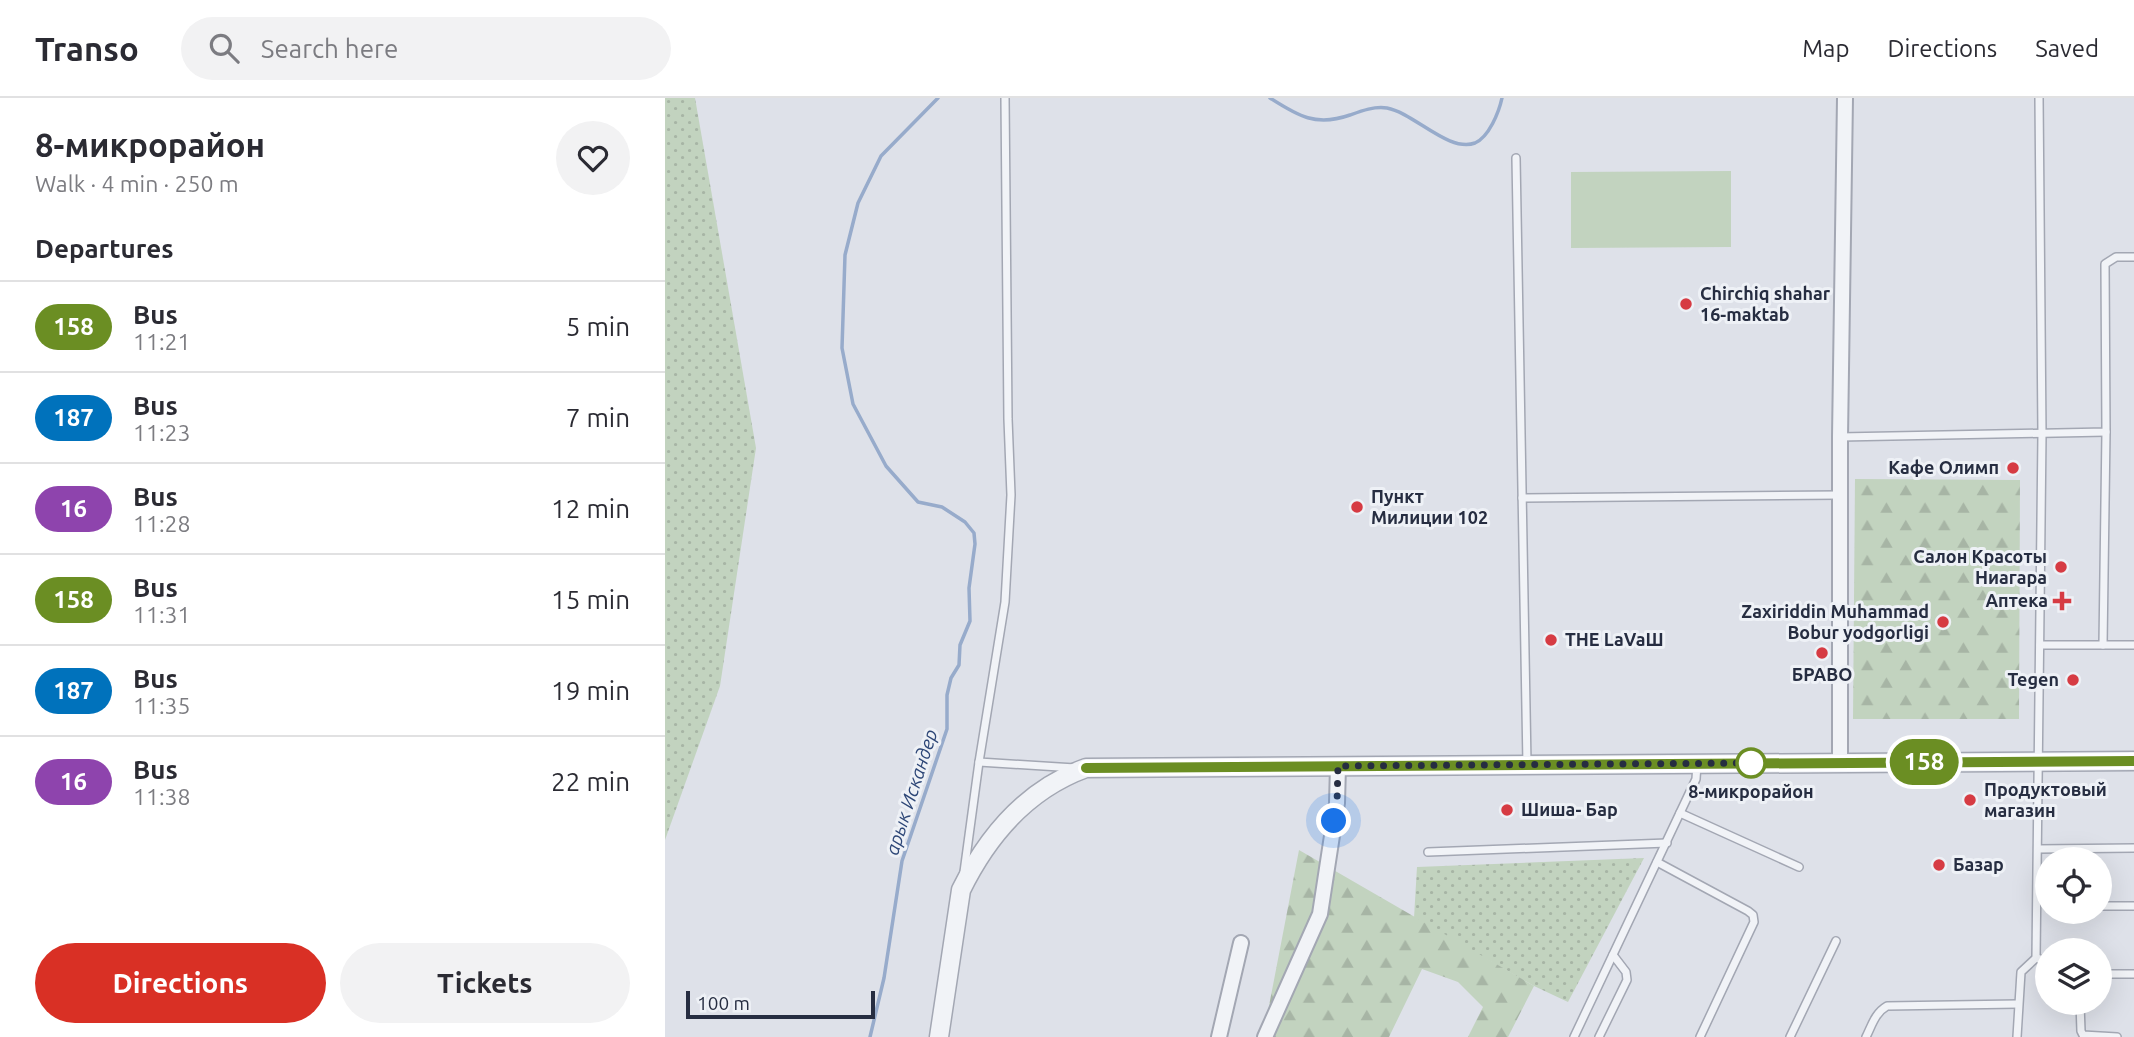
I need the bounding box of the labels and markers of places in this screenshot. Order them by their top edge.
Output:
place label: Chirchiq shahar 16-maktab [1700,283,1831,324]
marker: Chirchiq shahar 16-maktab [1678,296,1694,312]
place label: Кафе Олимп [1888,457,1999,477]
marker: Кафе Олимп [2005,460,2021,476]
place label: Пункт Милиции 102 [1371,486,1488,527]
marker: Пункт Милиции 102 [1349,499,1365,515]
place label: Салон Красоты Ниагара [1913,546,2047,587]
marker: Салон Красоты Ниагара [2053,559,2069,575]
place label: Аптека [1985,590,2048,610]
marker: Аптека [2054,593,2070,609]
place label: Zaxiriddin Muhammad Bobur yodgorligi [1741,601,1929,642]
marker: Zaxiriddin Muhammad Bobur yodgorligi [1935,614,1951,630]
place label: THE LaVaШ [1565,629,1664,649]
marker: THE LaVaШ [1543,632,1559,648]
marker: БРАВО [1814,645,1830,661]
place label: БРАВО [1792,664,1852,684]
place label: Tegen [2008,669,2059,689]
marker: Tegen [2065,672,2081,688]
marker: 8-микрорайон [1736,748,1766,778]
place label: Продуктовый магазин [1984,779,2107,820]
place label: 8-микрорайон [1688,781,1814,801]
marker: Продуктовый магазин [1962,792,1978,808]
place label: Шиша- Бар [1521,799,1618,819]
marker: Шиша- Бар [1499,802,1515,818]
place label: Базар [1953,854,2004,874]
marker: Базар [1931,857,1947,873]

